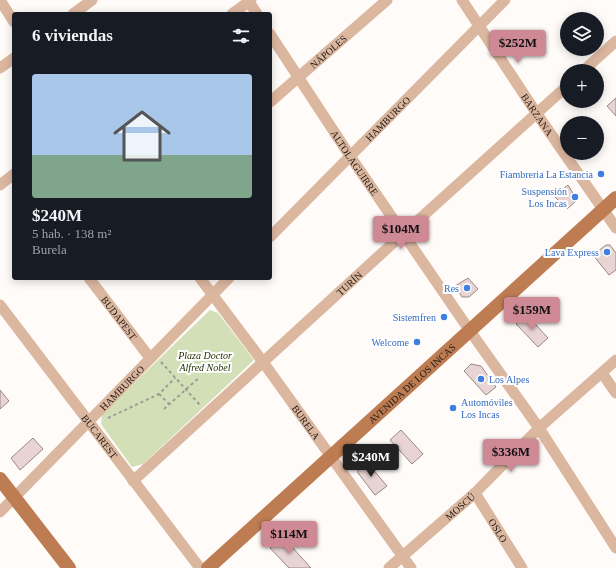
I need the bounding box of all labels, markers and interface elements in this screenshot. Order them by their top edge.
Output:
map controls [560,12,604,160]
button: layers [560,12,604,56]
icon: filters [230,25,252,47]
text: 6 viviendas [32,26,113,45]
pin: $252M [490,30,546,64]
street label: NÁPOLES [307,32,349,70]
text: $252M [499,35,537,50]
button: + [560,64,604,108]
street label: BARZANA [519,91,556,138]
street label: HAMBURGO [363,94,412,143]
icon: home [106,100,178,172]
button: − [560,116,604,160]
street label: ALTOLAGUIRRE [329,128,381,197]
place label: Fiambreria La Estancia [500,169,594,180]
marker: Fiambreria La Estancia [596,169,606,179]
place label: Suspensión Los Incas [521,186,567,209]
marker: Suspensión Los Incas [570,192,580,202]
text: $240M [32,206,82,225]
pin: $104M [373,216,429,250]
text: $104M [382,221,420,236]
text: 5 hab. · 138 m² [32,226,111,241]
text: Burela [32,242,67,257]
place label: Lava Express [545,247,599,258]
marker: Lava Express [602,247,612,257]
street label: TURÍN [334,269,364,298]
place label: Res [444,283,459,294]
marker: Res [462,283,472,293]
street label: BUDAPEST [99,294,139,342]
pin: $159M [504,297,560,331]
text: $159M [513,302,551,317]
place label: Sistemfren [393,312,436,323]
marker: Sistemfren [439,312,449,322]
place label: Welcome [371,337,410,348]
marker: Welcome [412,337,422,347]
street label: AVENIDA DE LOS INCAS [366,341,457,425]
park label: Plaza Doctor Alfred Nobel [177,350,232,373]
street label: HAMBURGO [97,363,146,412]
marker: Los Alpes [476,374,486,384]
place label: Los Alpes [489,374,529,385]
place label: Automóviles Los Incas [461,397,513,420]
street label: BURELA [290,403,323,442]
marker: Automóviles Los Incas [448,403,458,413]
street label: BUCAREST [80,412,120,460]
pin: $336M [483,439,539,473]
pin: $240M [343,444,399,478]
text: $336M [492,444,530,459]
text: $240M [352,449,390,464]
street label: MOSCÚ [443,490,477,522]
street label: OSLO [487,516,510,544]
pin: $114M [261,521,317,555]
text: $114M [270,526,308,541]

